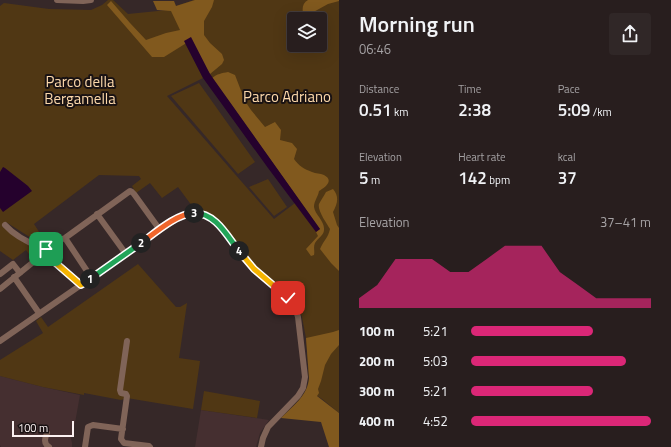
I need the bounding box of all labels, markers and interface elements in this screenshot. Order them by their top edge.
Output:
text: Morning run [359,7,475,41]
map controls [287,12,327,52]
button: layers [287,12,327,52]
button: share [609,13,651,55]
text: 06:46 [359,39,391,59]
park label: Parco della Bergamella [44,70,116,110]
text: Distance [359,81,399,97]
text: Time [458,81,481,97]
text: Pace [558,81,580,97]
park label: Parco Adriano [243,85,331,108]
text: 0.51 [359,97,392,123]
text: 2:38 [458,97,491,123]
text: 5:09 [558,97,590,123]
text: km [392,104,409,120]
text: /km [590,104,612,120]
text: Elevation [359,149,402,165]
text: Heart rate [458,149,506,165]
text: kcal [558,149,576,165]
text: 5 [359,165,369,191]
text: 142 [458,165,487,191]
text: 37 [558,165,577,191]
text: m [369,172,380,188]
text: bpm [487,172,510,188]
pin: 3 [184,203,204,223]
text: 3 [191,205,197,221]
text: Elevation [359,212,410,232]
text: 37–41 m [600,212,651,232]
pin [29,232,63,266]
pin: 2 [131,233,151,253]
text: 2 [138,235,144,251]
icon: arrive [35,238,57,260]
pin: 4 [229,241,249,261]
text: 4 [236,243,242,259]
pin: 1 [80,269,100,289]
text: 1 [87,271,93,287]
pin [271,281,305,315]
icon: check [277,287,299,309]
text: 100 m [359,321,395,341]
text: 5:21 [423,321,448,341]
text: 200 m [359,351,395,371]
text: 5:03 [423,351,448,371]
text: 300 m [359,381,395,401]
text: 5:21 [423,381,448,401]
text: 400 m [359,411,395,431]
text: 4:52 [423,411,448,431]
scale bar [12,419,74,438]
text: 100 m [18,420,48,436]

